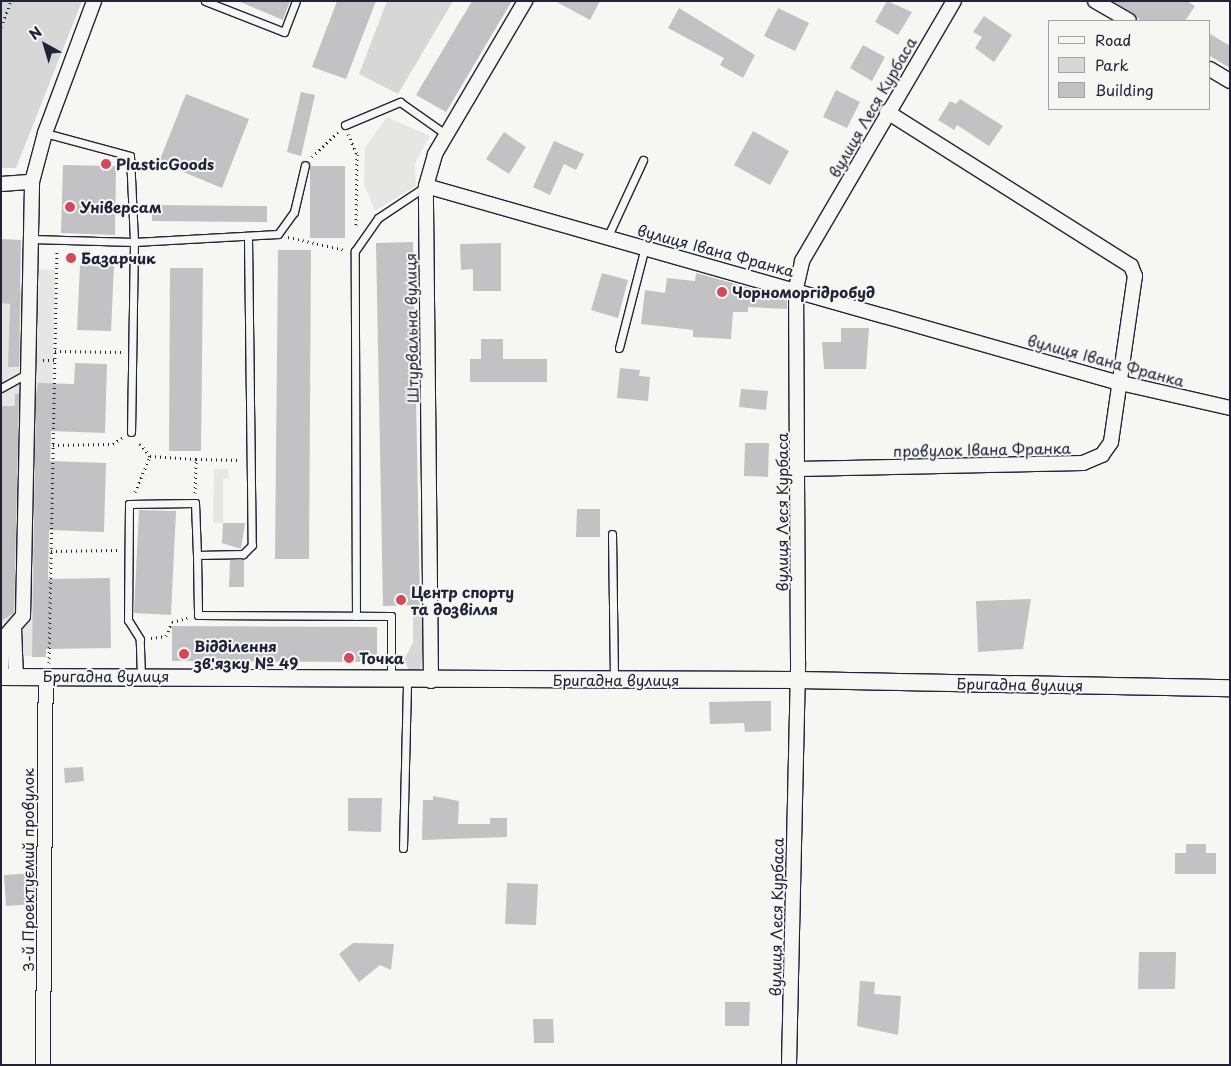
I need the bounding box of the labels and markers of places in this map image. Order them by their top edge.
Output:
place label: PlasticGoods [116,155,214,173]
marker: PlasticGoods [100,158,112,170]
place label: Універсам [80,198,162,216]
marker: Універсам [64,201,76,213]
place label: Базарчик [81,249,156,267]
marker: Базарчик [65,252,77,264]
place label: Чорноморгідробуд [732,283,875,301]
marker: Чорноморгідробуд [716,286,728,298]
place label: Центр спорту та дозвілля [411,582,515,617]
marker: Центр спорту та дозвілля [395,594,407,606]
place label: Відділення зв'язку № 49 [194,636,298,671]
marker: Відділення зв'язку № 49 [178,648,190,660]
place label: Точка [359,649,404,667]
marker: Точка [343,652,355,664]

